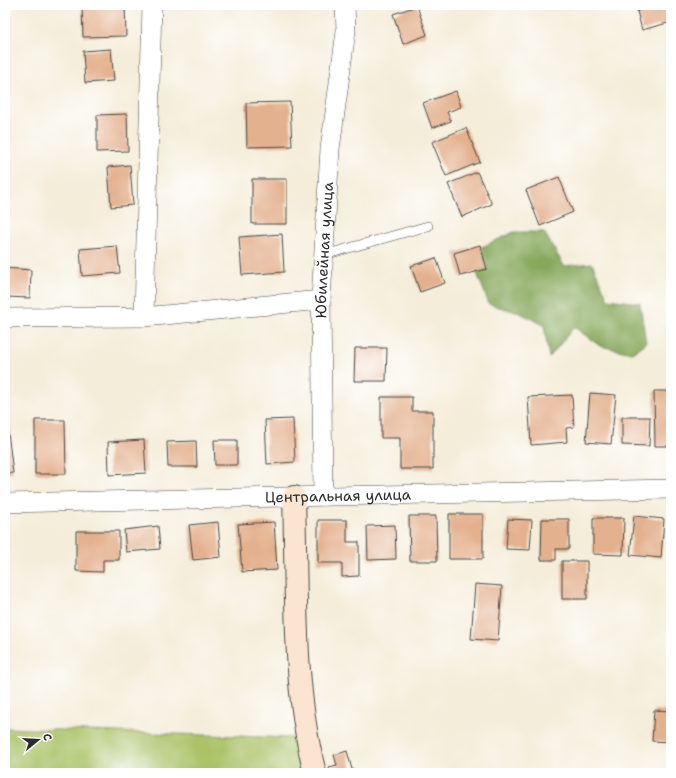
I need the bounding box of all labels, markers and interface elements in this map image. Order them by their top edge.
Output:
street label: Юбилейная улица [311,181,338,318]
street label: Центральная улица [265,484,412,508]
north arrow [18,720,58,760]
text: С [39,732,55,743]

